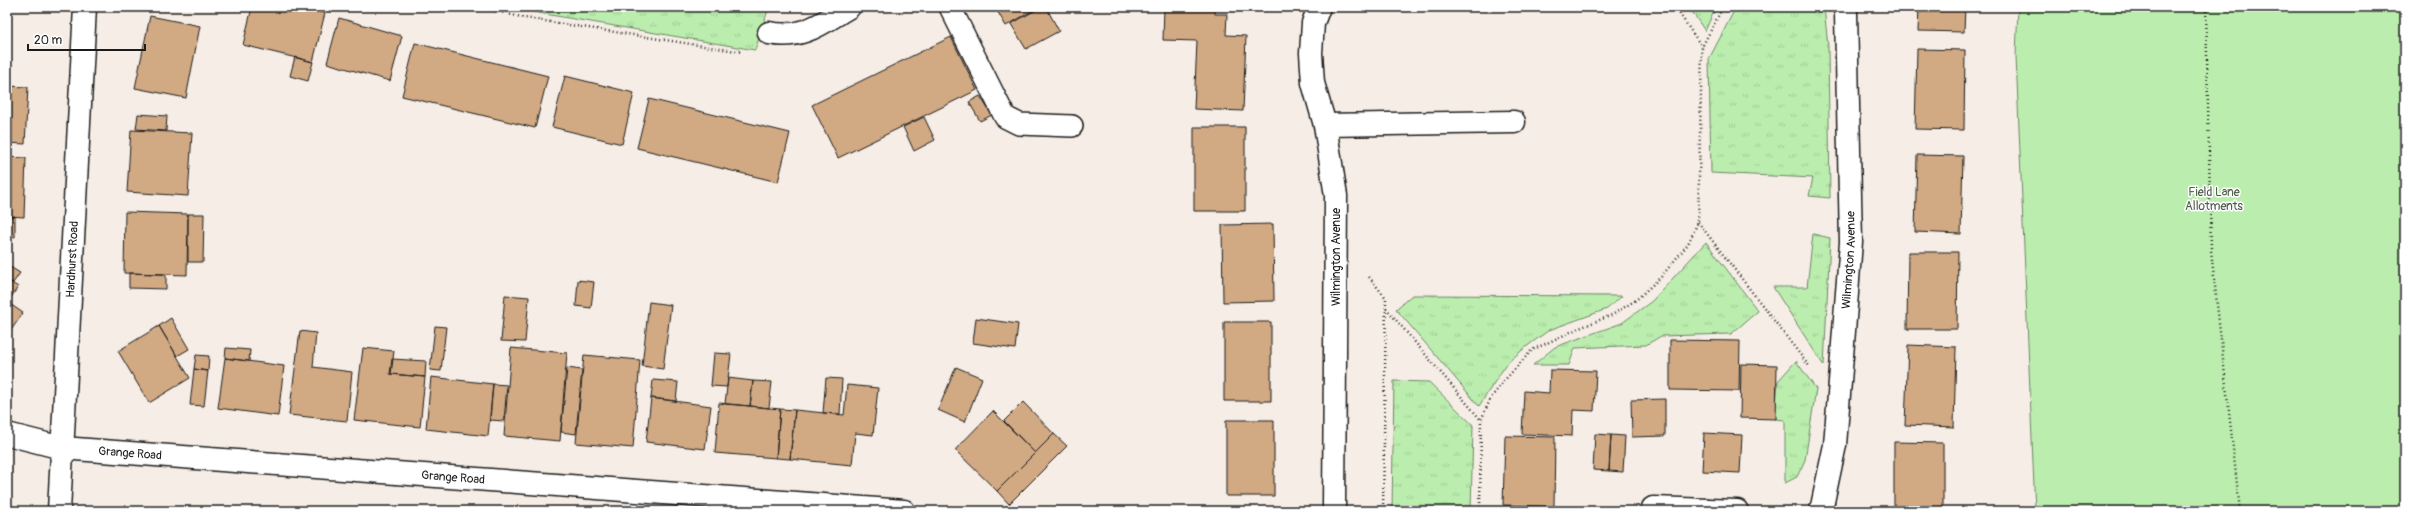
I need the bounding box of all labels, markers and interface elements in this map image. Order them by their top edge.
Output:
scale bar [28,26,145,52]
text: 20 m [34,33,63,48]
park label: Field Lane Allotments [2185,185,2244,214]
street label: Wilmington Avenue [1329,208,1344,306]
street label: Wilmington Avenue [1838,211,1859,310]
street label: Hardhurst Road [63,220,81,298]
street label: Grange Road [98,443,163,463]
street label: Grange Road [421,467,486,487]

